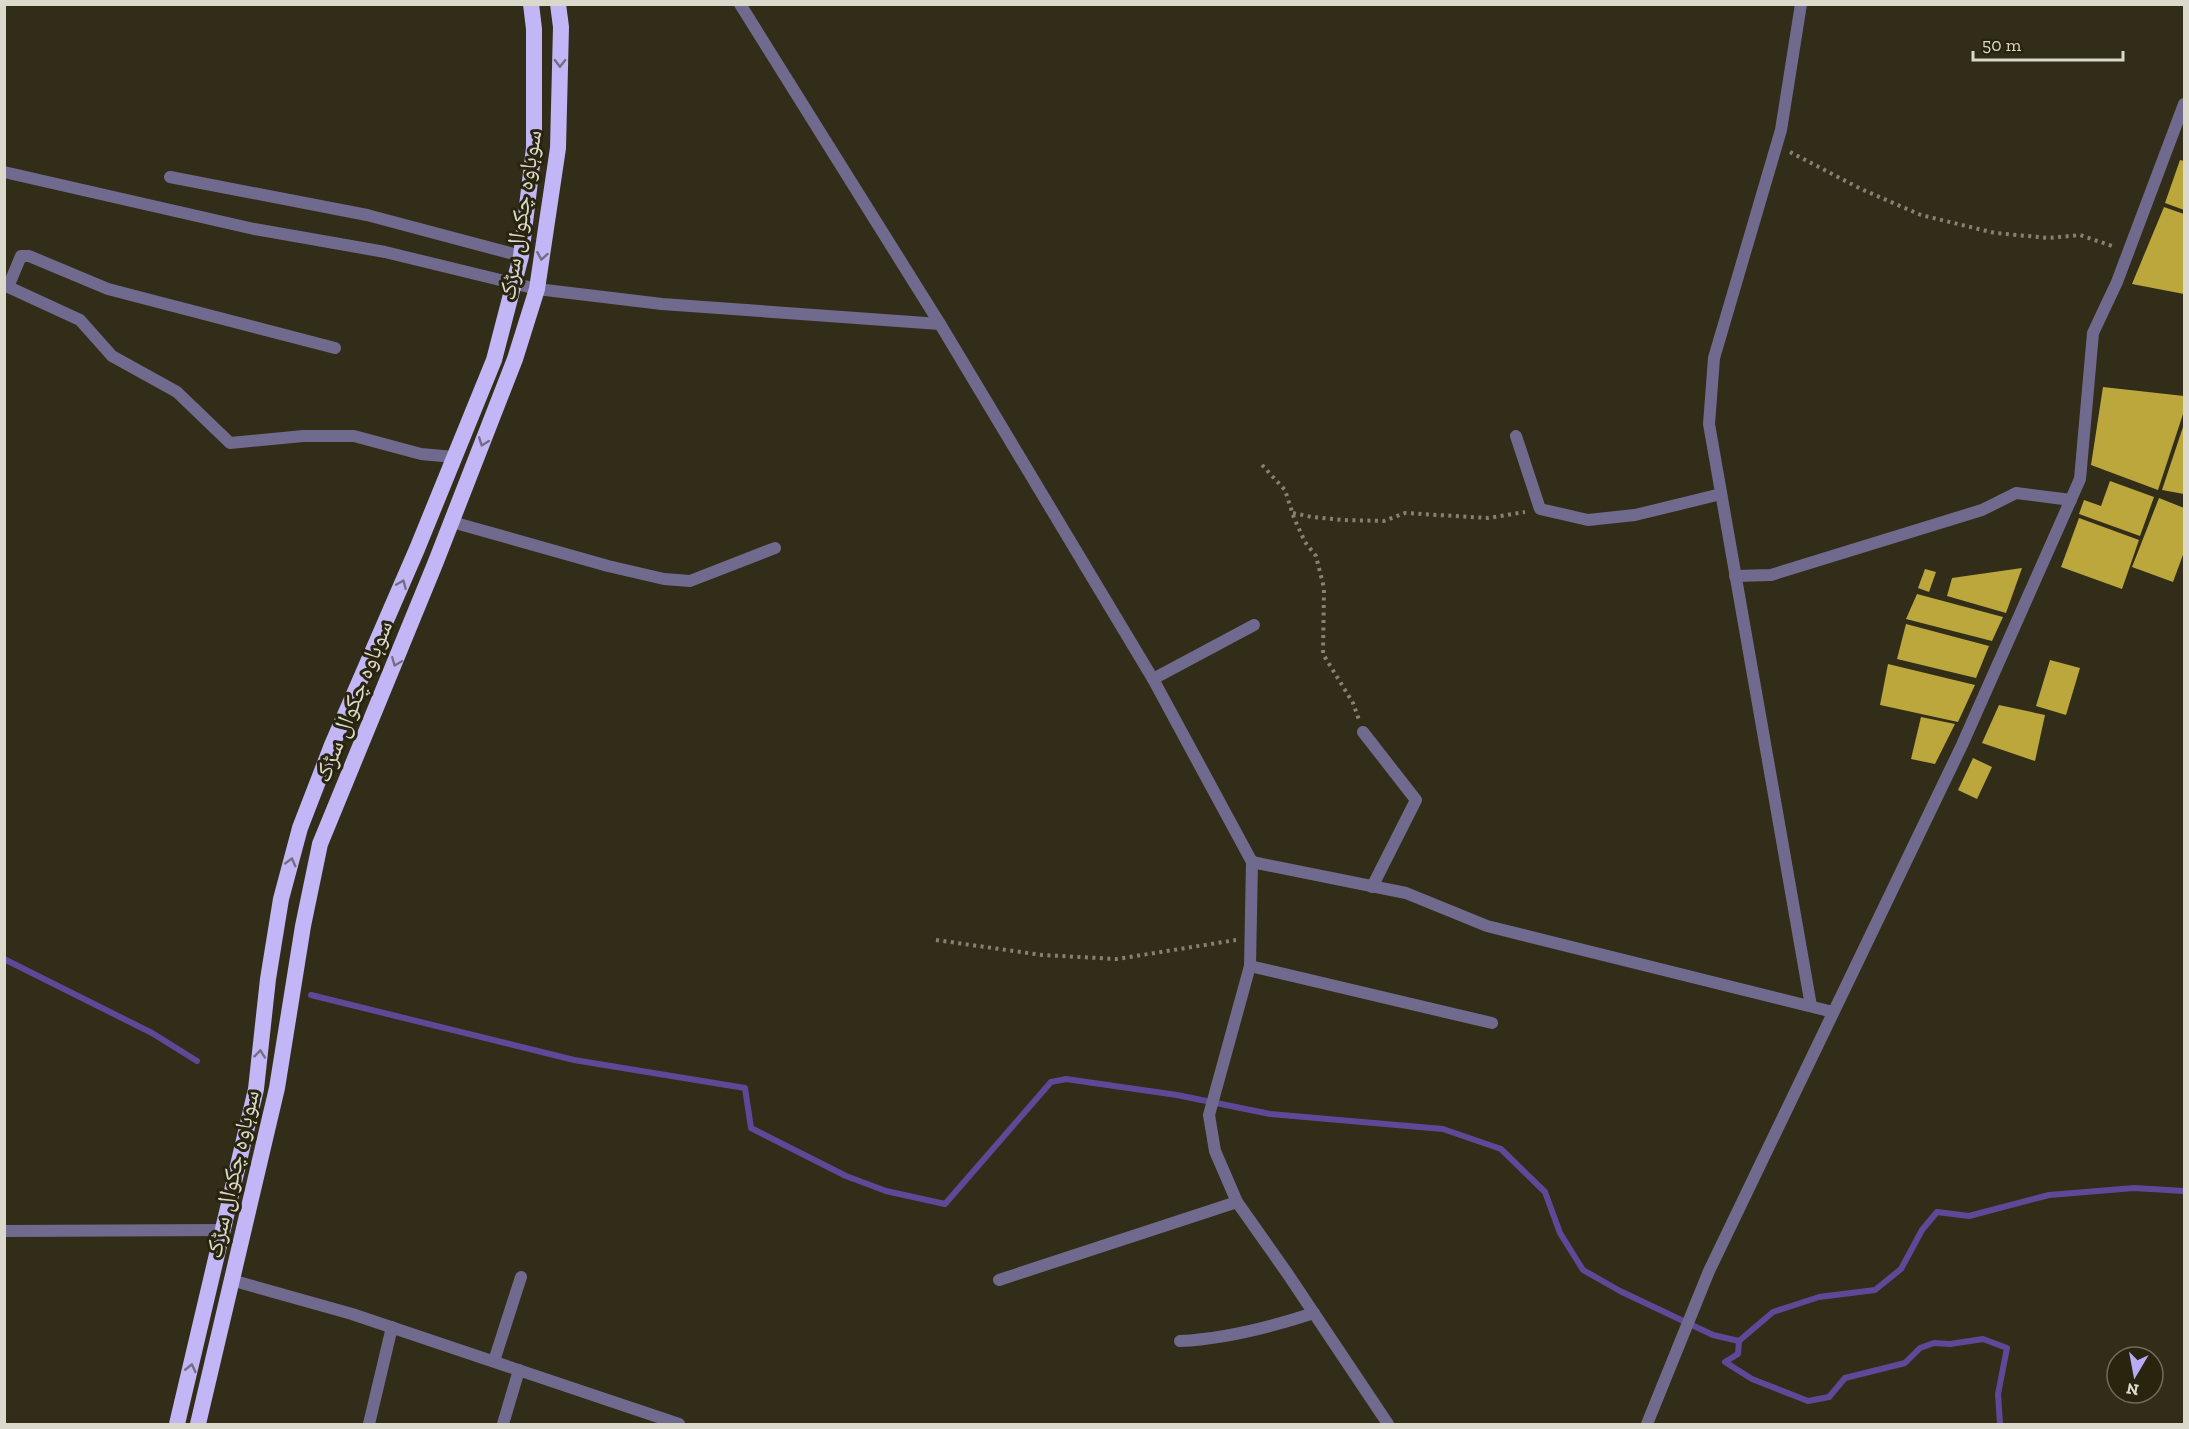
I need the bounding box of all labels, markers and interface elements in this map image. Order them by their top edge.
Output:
scale bar [1973,24,2123,62]
text: 50 m [1982,34,2022,56]
one-way arrow [554,58,567,67]
street label: سوہاوہ چکوال سڑک [492,128,547,302]
one-way arrow [537,252,549,261]
one-way arrow [478,435,490,446]
one-way arrow [395,579,407,590]
street label: سوہاوہ چکوال سڑک [307,616,398,786]
one-way arrow [391,656,403,667]
one-way arrow [284,857,296,868]
one-way arrow [253,1050,266,1059]
street label: سوہاوہ چکوال سڑک [198,1087,265,1261]
north arrow [2105,1345,2165,1405]
one-way arrow [184,1363,197,1373]
text: N [2125,1379,2140,1400]

